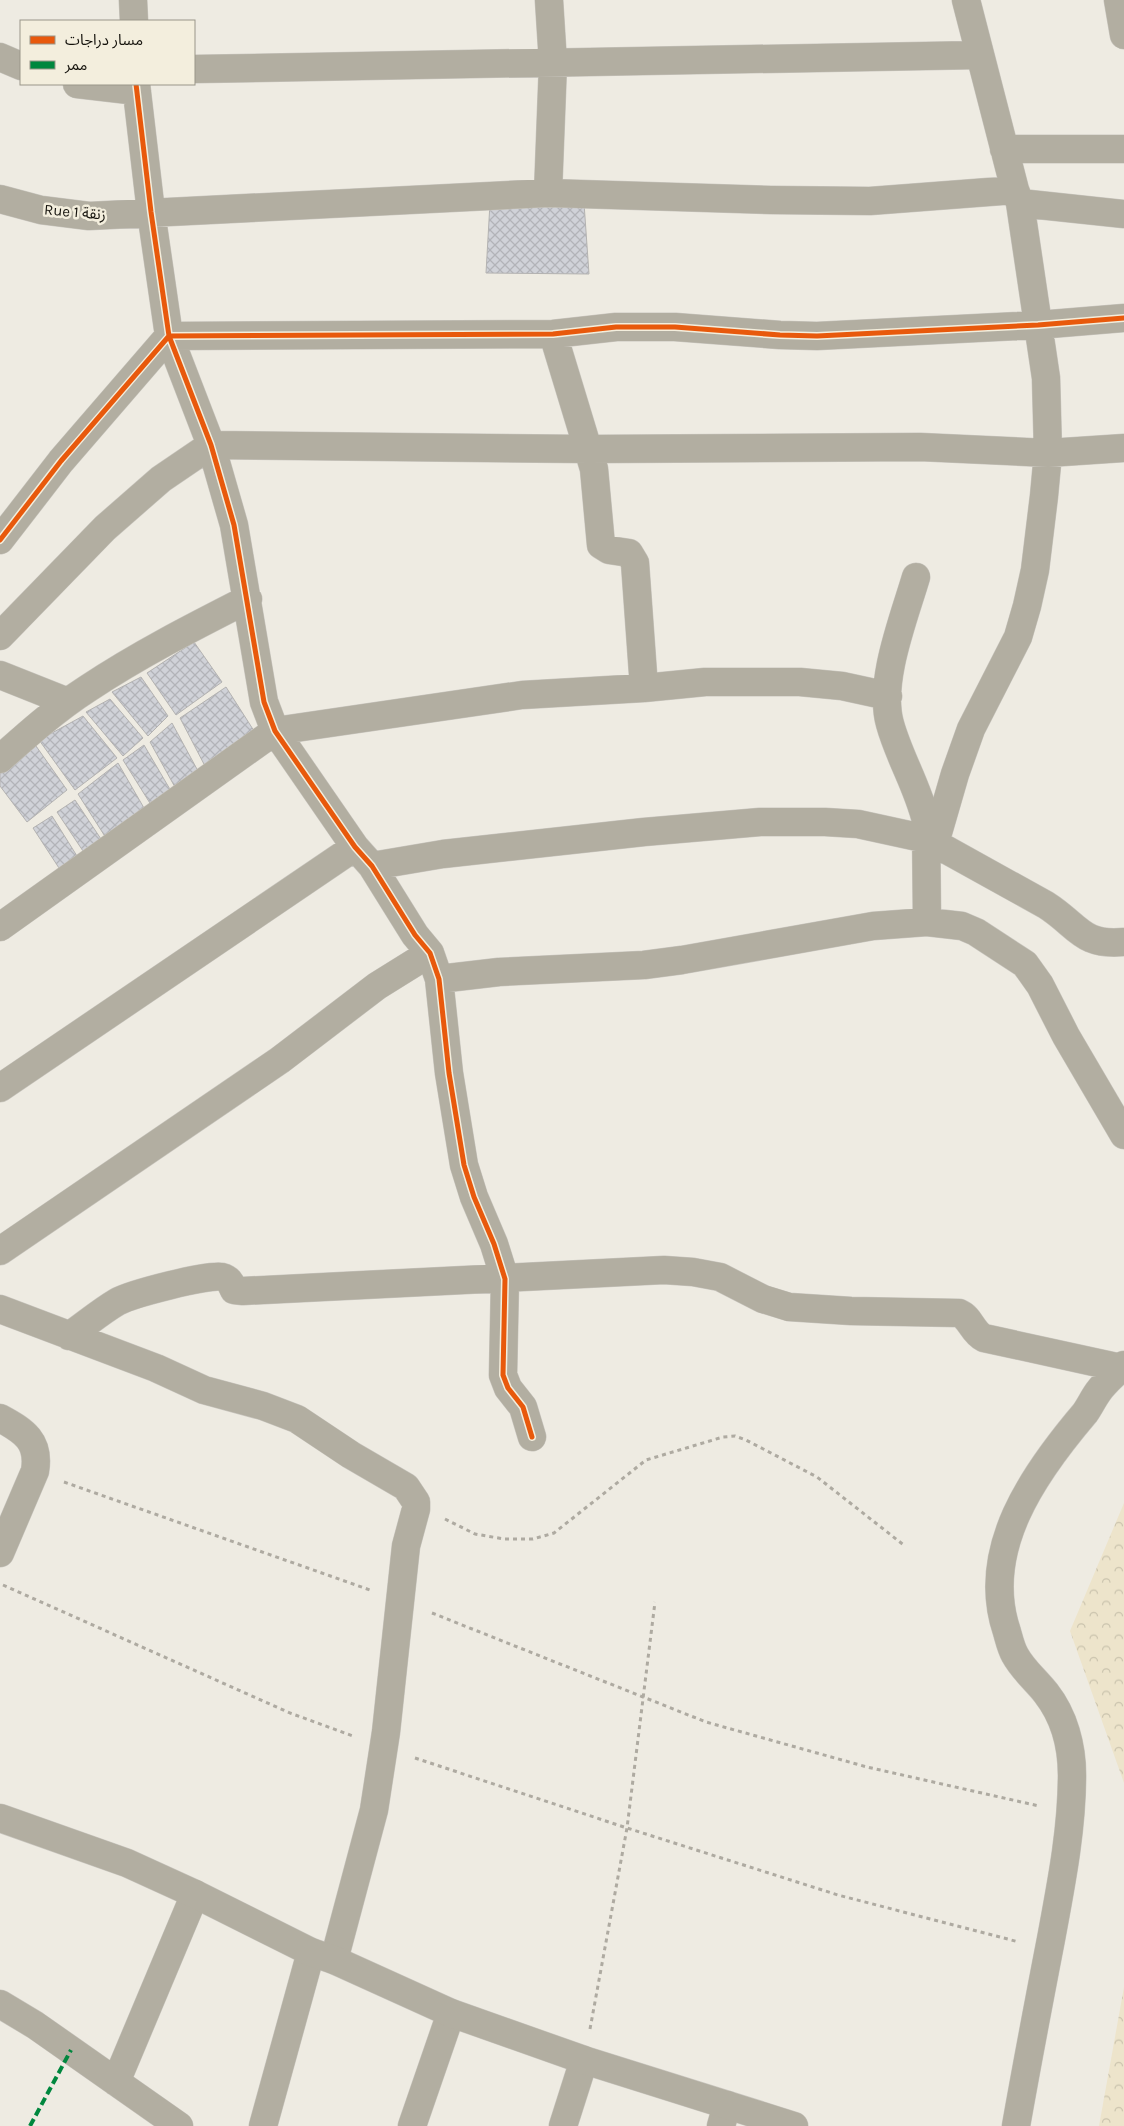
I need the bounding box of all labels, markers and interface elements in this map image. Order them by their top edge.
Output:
legend [20,20,195,85]
text: مسار دراجات [65,31,143,49]
text: ممر [64,56,88,74]
street label: Rue 1 زنقة [43,200,107,224]

